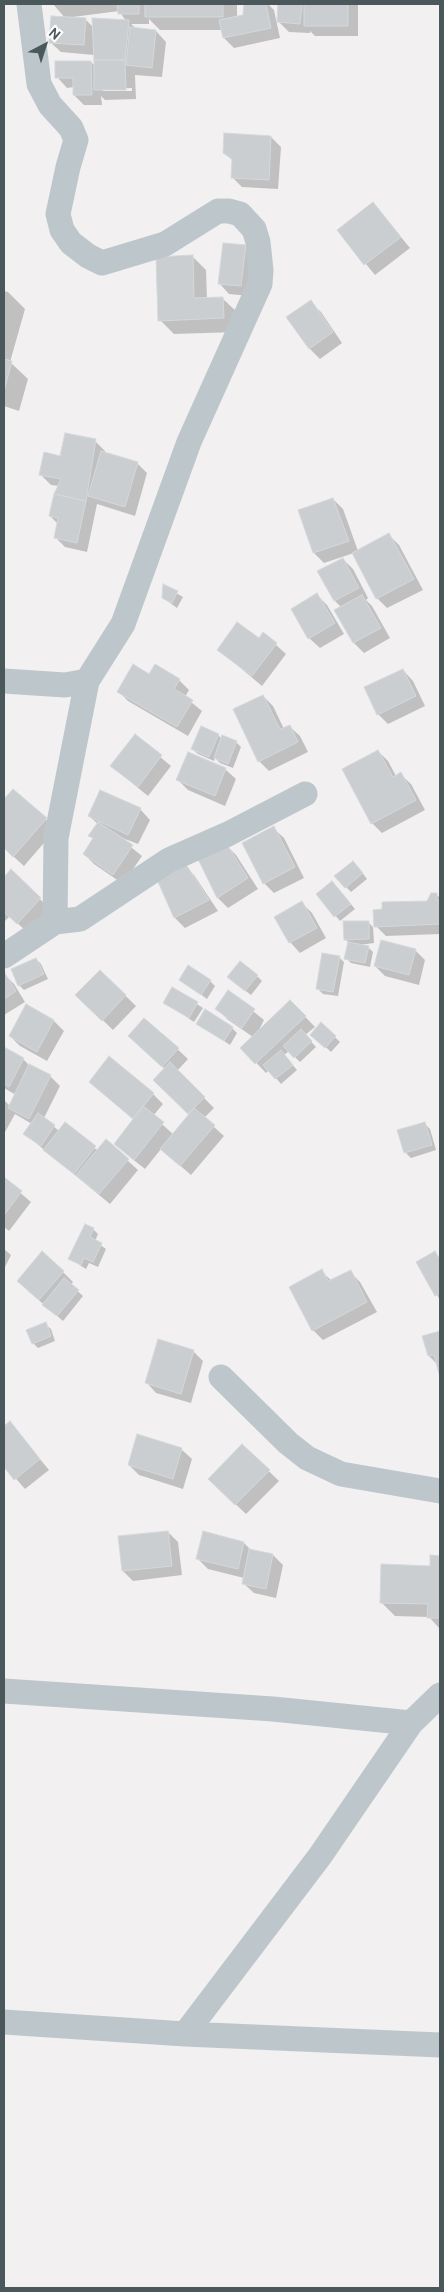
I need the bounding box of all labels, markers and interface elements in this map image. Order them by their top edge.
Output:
north arrow [20,20,70,70]
text: N [45,23,64,44]

